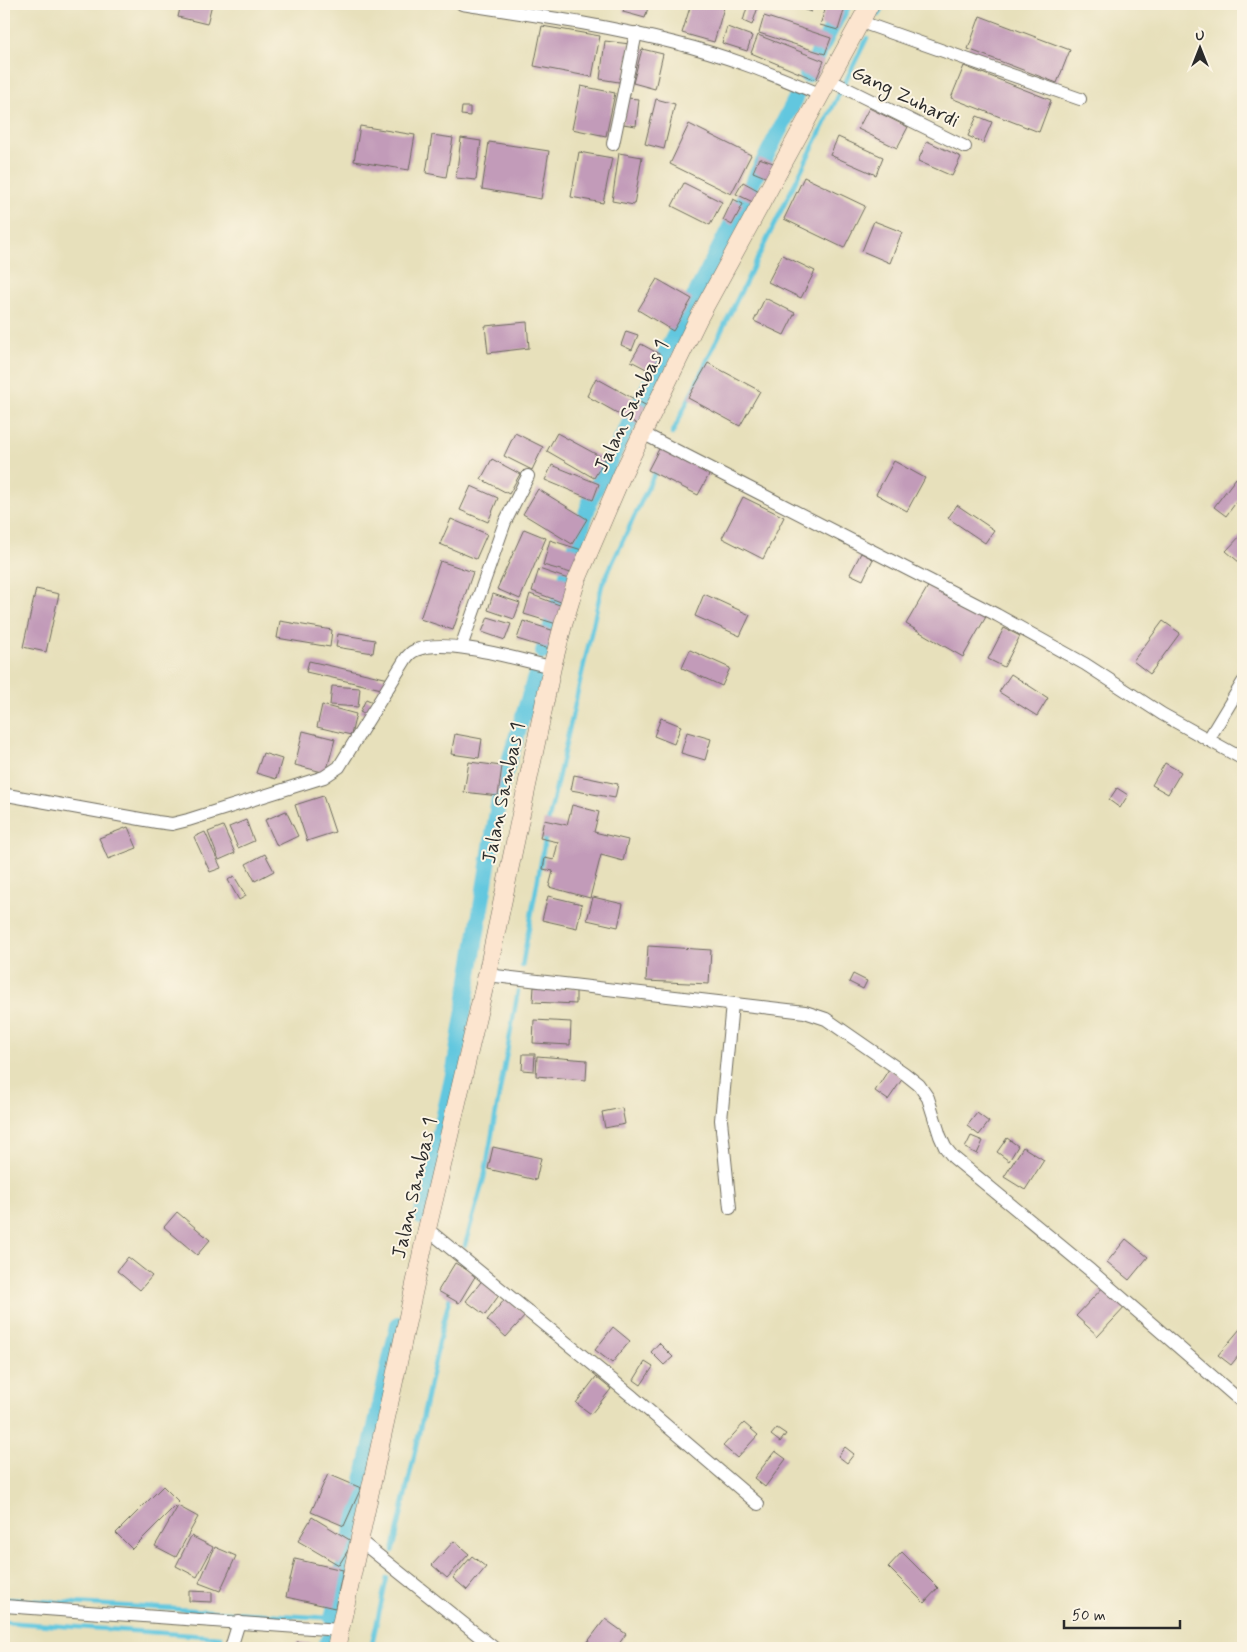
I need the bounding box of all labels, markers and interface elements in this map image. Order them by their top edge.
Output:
north arrow [1174,22,1224,72]
text: U [1195,27,1205,45]
street label: Gang Zuhardi [846,59,963,136]
street label: Jalan Sambas 1 [588,335,676,477]
street label: Jalan Sambas 1 [476,720,532,866]
street label: Jalan Sambas 1 [386,1115,444,1261]
scale bar [1064,1597,1181,1629]
text: 50 m [1072,1606,1106,1626]

